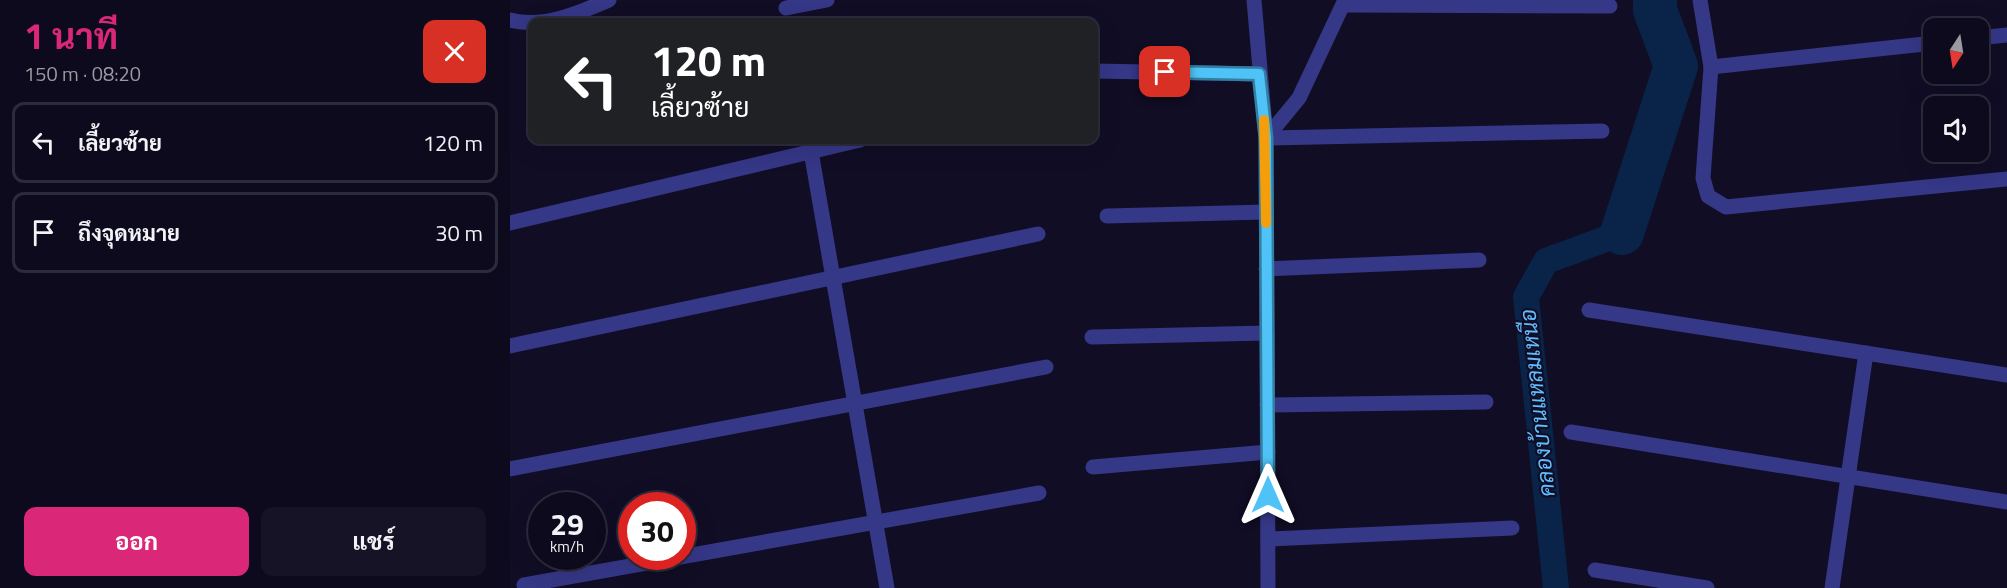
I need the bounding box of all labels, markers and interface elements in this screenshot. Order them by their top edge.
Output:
text: 1 นาที [24,8,118,63]
north arrow [1923,18,1989,84]
map controls [1923,18,1989,162]
button: close [423,20,486,83]
text: 120 m [651,28,766,92]
icon: left [552,42,630,120]
pin [1139,46,1190,97]
icon: arrive [1148,55,1181,88]
text: 150 m · 08:20 [24,58,141,89]
text: เลี้ยวซ้าย [651,86,749,127]
button: sound [1923,96,1989,162]
icon: left [27,126,60,159]
text: เลี้ยวซ้าย [78,126,162,160]
text: 120 m [423,126,483,160]
icon: arrive [27,216,60,249]
text: ถึงจุดหมาย [78,216,180,250]
text: 30 m [435,216,483,250]
water label: คลองบ้านแหลมเหนือ [1510,307,1564,499]
position arrow [1236,463,1300,527]
speed limit sign: 30 [618,492,696,570]
text: 29 [550,501,584,547]
button: ออก [24,507,249,576]
button: แชร์ [261,507,486,576]
text: km/h [550,535,584,558]

